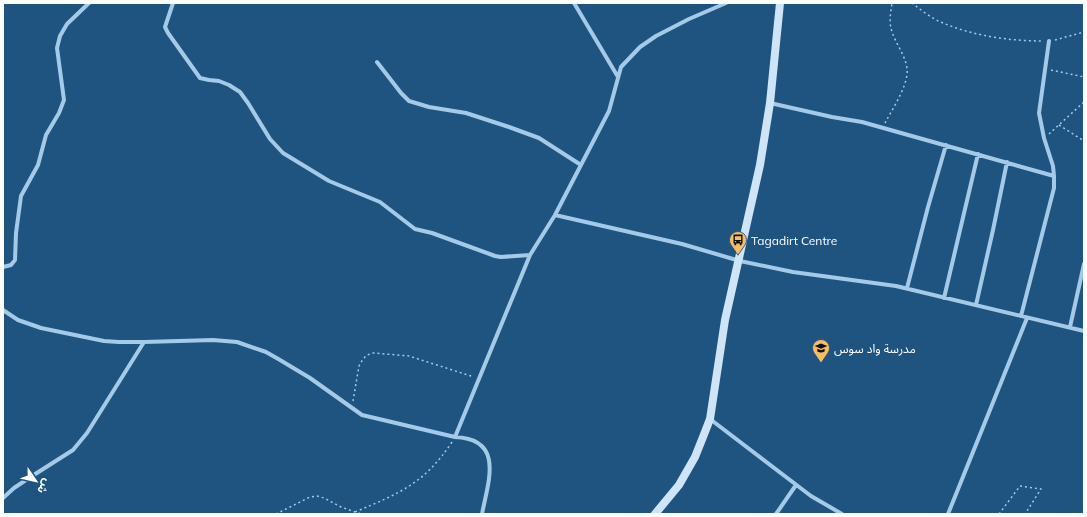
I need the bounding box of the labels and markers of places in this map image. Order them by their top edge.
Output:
bus stop icon: Tagadirt Centre [728,230,748,255]
place label: Tagadirt Centre [751,233,837,248]
school or university icon: مدرسة واد سوس [811,338,831,363]
place label: مدرسة واد سوس [834,341,916,356]

